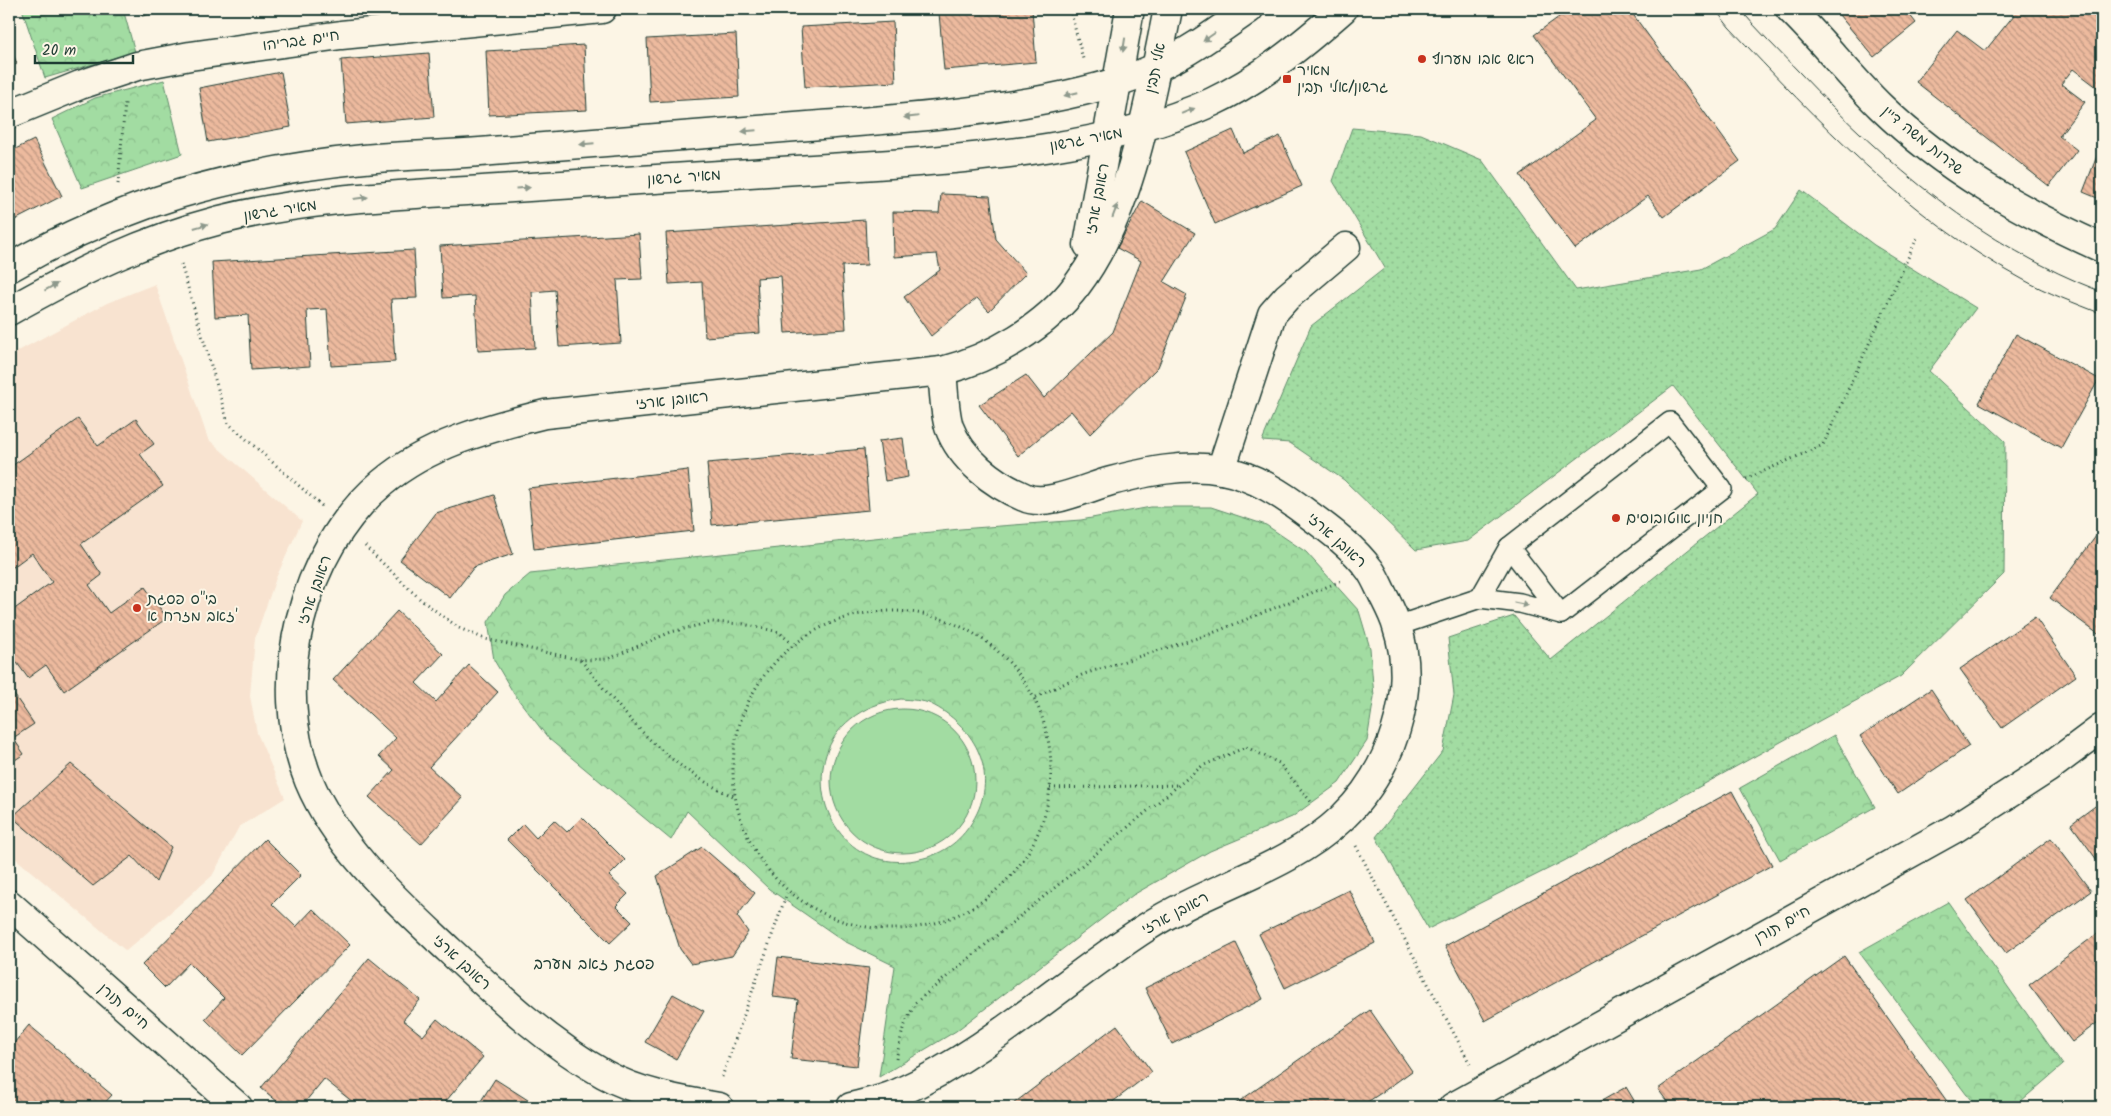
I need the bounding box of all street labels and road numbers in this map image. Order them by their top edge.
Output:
street label: חיים גבריהו [261,24,341,58]
street label: אלי תבין [1139,41,1173,96]
street label: שדרות משה דיין [1876,100,1969,182]
street label: מאיר גרשון [1047,121,1125,159]
street label: ראובן ארזי [1079,161,1117,237]
street label: מאיר גרשון [646,163,722,193]
street label: מאיר גרשון [242,193,319,229]
street label: ראובן ארזי [635,385,710,417]
street label: ראובן ארזי [1301,507,1372,574]
street label: ראובן ארזי [291,552,339,629]
street label: ראובן ארזי [1138,886,1213,942]
street label: חיים תורן [1750,900,1815,950]
street label: ראובן ארזי [426,929,496,996]
street label: חיים תורן [92,978,154,1036]

